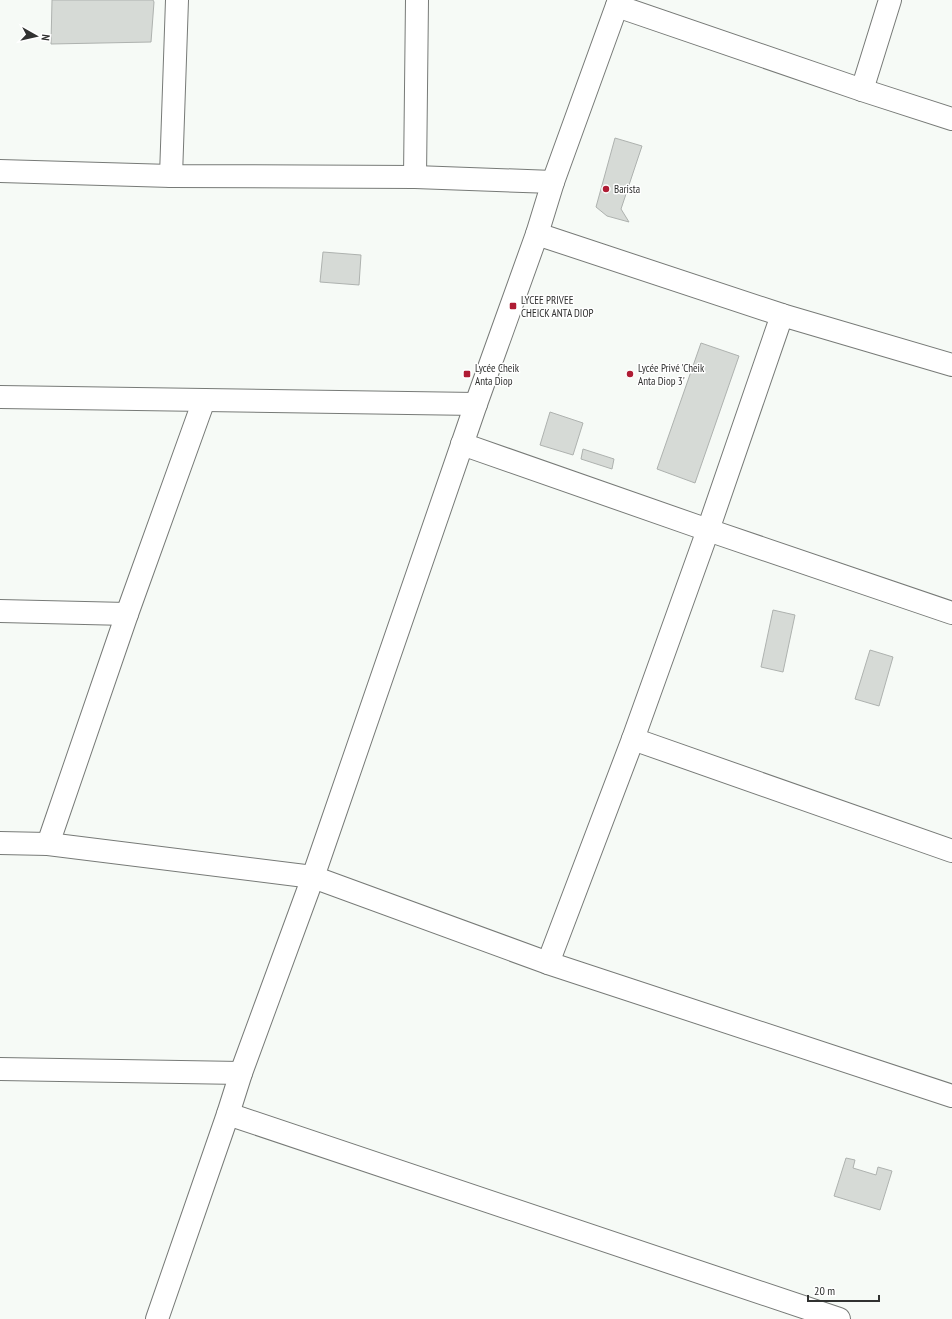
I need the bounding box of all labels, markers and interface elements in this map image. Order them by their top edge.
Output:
north arrow [16,16,56,56]
text: N [39,33,53,41]
place label: Barista [614,182,640,196]
marker: Barista [601,184,611,194]
place label: LYCEE PRIVEE CHEICK ANTA DIOP [521,293,593,320]
marker: LYCEE PRIVEE CHEICK ANTA DIOP [508,301,518,311]
place label: Lycée Cheik Anta Diop [475,361,520,388]
place label: Lycée Privé 'Cheik Anta Diop 3' [638,361,705,388]
marker: Lycée Cheik Anta Diop [462,369,472,379]
marker: Lycée Privé 'Cheik Anta Diop 3' [625,369,635,379]
scale bar [808,1277,879,1303]
text: 20 m [814,1283,835,1298]

